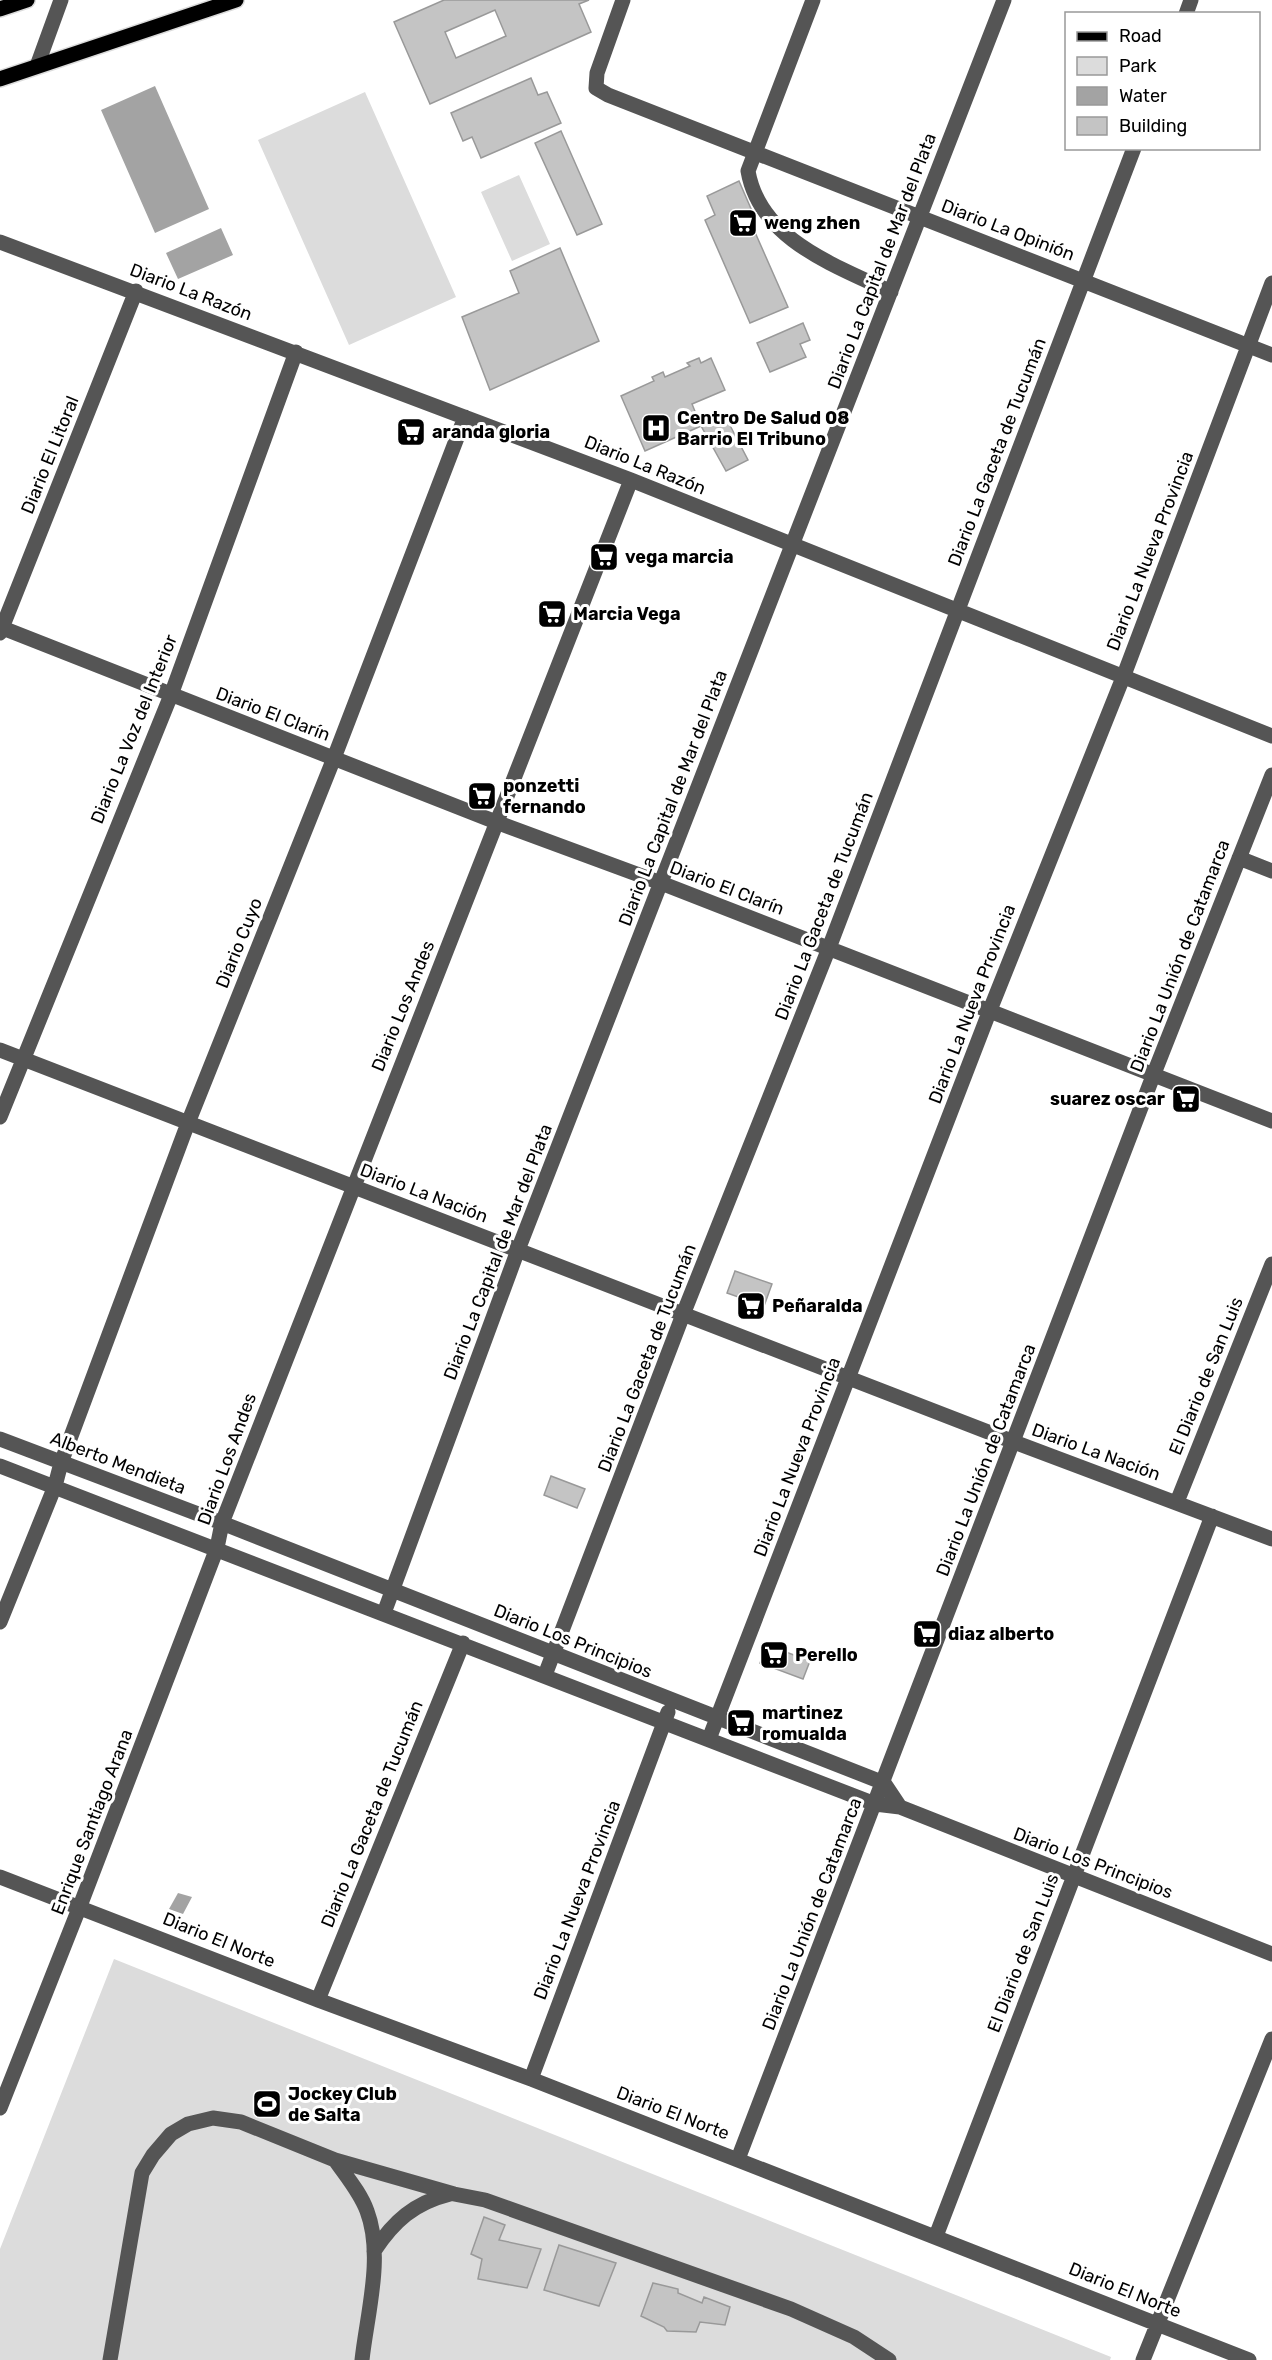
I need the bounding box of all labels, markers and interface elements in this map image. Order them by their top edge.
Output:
legend [1065,12,1260,150]
text: Road [1119,25,1162,47]
text: Park [1119,55,1157,77]
text: Water [1119,85,1167,107]
text: Building [1119,115,1187,137]
street label: Diario La Capital de Mar del Plata [823,130,941,392]
street label: Diario La Opinión [938,194,1078,266]
supermarket icon: weng zhen [727,207,759,239]
place label: weng zhen [764,212,860,234]
street label: Diario La Razón [127,259,255,325]
street label: Diario La Gaceta de Tucumán [943,335,1051,569]
street label: Diario El Litoral [16,393,84,517]
place label: Centro De Salud 08 Barrio El Tribuno [677,407,849,450]
hospital icon: Centro De Salud 08 Barrio El Tribuno [640,412,672,444]
supermarket icon: aranda gloria [395,416,427,448]
place label: aranda gloria [432,421,550,443]
street label: Diario La Razón [581,431,709,499]
street label: Diario La Nueva Provincia [1102,448,1198,654]
supermarket icon: vega marcia [588,541,620,573]
place label: vega marcia [625,546,734,568]
supermarket icon: Marcia Vega [536,598,568,630]
place label: Marcia Vega [573,603,681,625]
street label: Diario La Voz del Interior [86,631,182,827]
street label: Diario La Capital de Mar del Plata [614,667,732,929]
street label: Diario El Clarín [213,682,333,746]
place label: ponzetti fernando [503,775,586,818]
supermarket icon: ponzetti fernando [466,780,498,812]
street label: Diario La Gaceta de Tucumán [770,789,878,1023]
street label: Diario La Unión de Catamarca [1125,837,1235,1075]
street label: Diario El Clarín [667,856,787,920]
street label: Diario Cuyo [211,895,267,991]
street label: Diario La Nueva Provincia [924,901,1020,1107]
street label: Diario Los Andes [367,937,439,1075]
supermarket icon: suarez oscar [1170,1083,1202,1115]
place label: suarez oscar [1050,1088,1165,1110]
street label: Diario La Capital de Mar del Plata [439,1121,557,1383]
street label: Diario La Nación [357,1159,491,1227]
street label: Diario La Gaceta de Tucumán [593,1241,701,1475]
supermarket icon: Peñaralda [735,1290,767,1322]
street label: El Diario de San Luis [1164,1294,1248,1458]
place label: Peñaralda [772,1295,863,1317]
street label: Diario La Unión de Catamarca [931,1341,1041,1579]
street label: Diario La Nueva Provincia [749,1354,845,1560]
street label: Diario Los Andes [193,1390,261,1528]
street label: Diario La Nación [1029,1419,1163,1485]
street label: Alberto Mendieta [47,1427,189,1499]
street label: Diario Los Principios [491,1599,655,1683]
supermarket icon: diaz alberto [911,1618,943,1650]
place label: diaz alberto [948,1623,1054,1645]
supermarket icon: Perello [758,1639,790,1671]
place label: Perello [795,1644,858,1666]
street label: Diario La Gaceta de Tucumán [316,1697,428,1931]
place label: martinez romualda [762,1702,847,1745]
supermarket icon: martinez romualda [725,1707,757,1739]
street label: Enrique Santiago Arana [46,1726,138,1918]
street label: Diario La Unión de Catamarca [757,1795,867,2033]
street label: Diario La Nueva Provincia [529,1797,625,2003]
street label: Diario Los Principios [1010,1822,1176,1904]
street label: El Diario de San Luis [983,1871,1063,2035]
street label: Diario El Norte [160,1907,278,1973]
street label: Diario El Norte [613,2081,733,2145]
place label: Jockey Club de Salta [288,2083,397,2126]
sports icon: Jockey Club de Salta [251,2088,283,2120]
street label: Diario El Norte [1066,2257,1184,2323]

